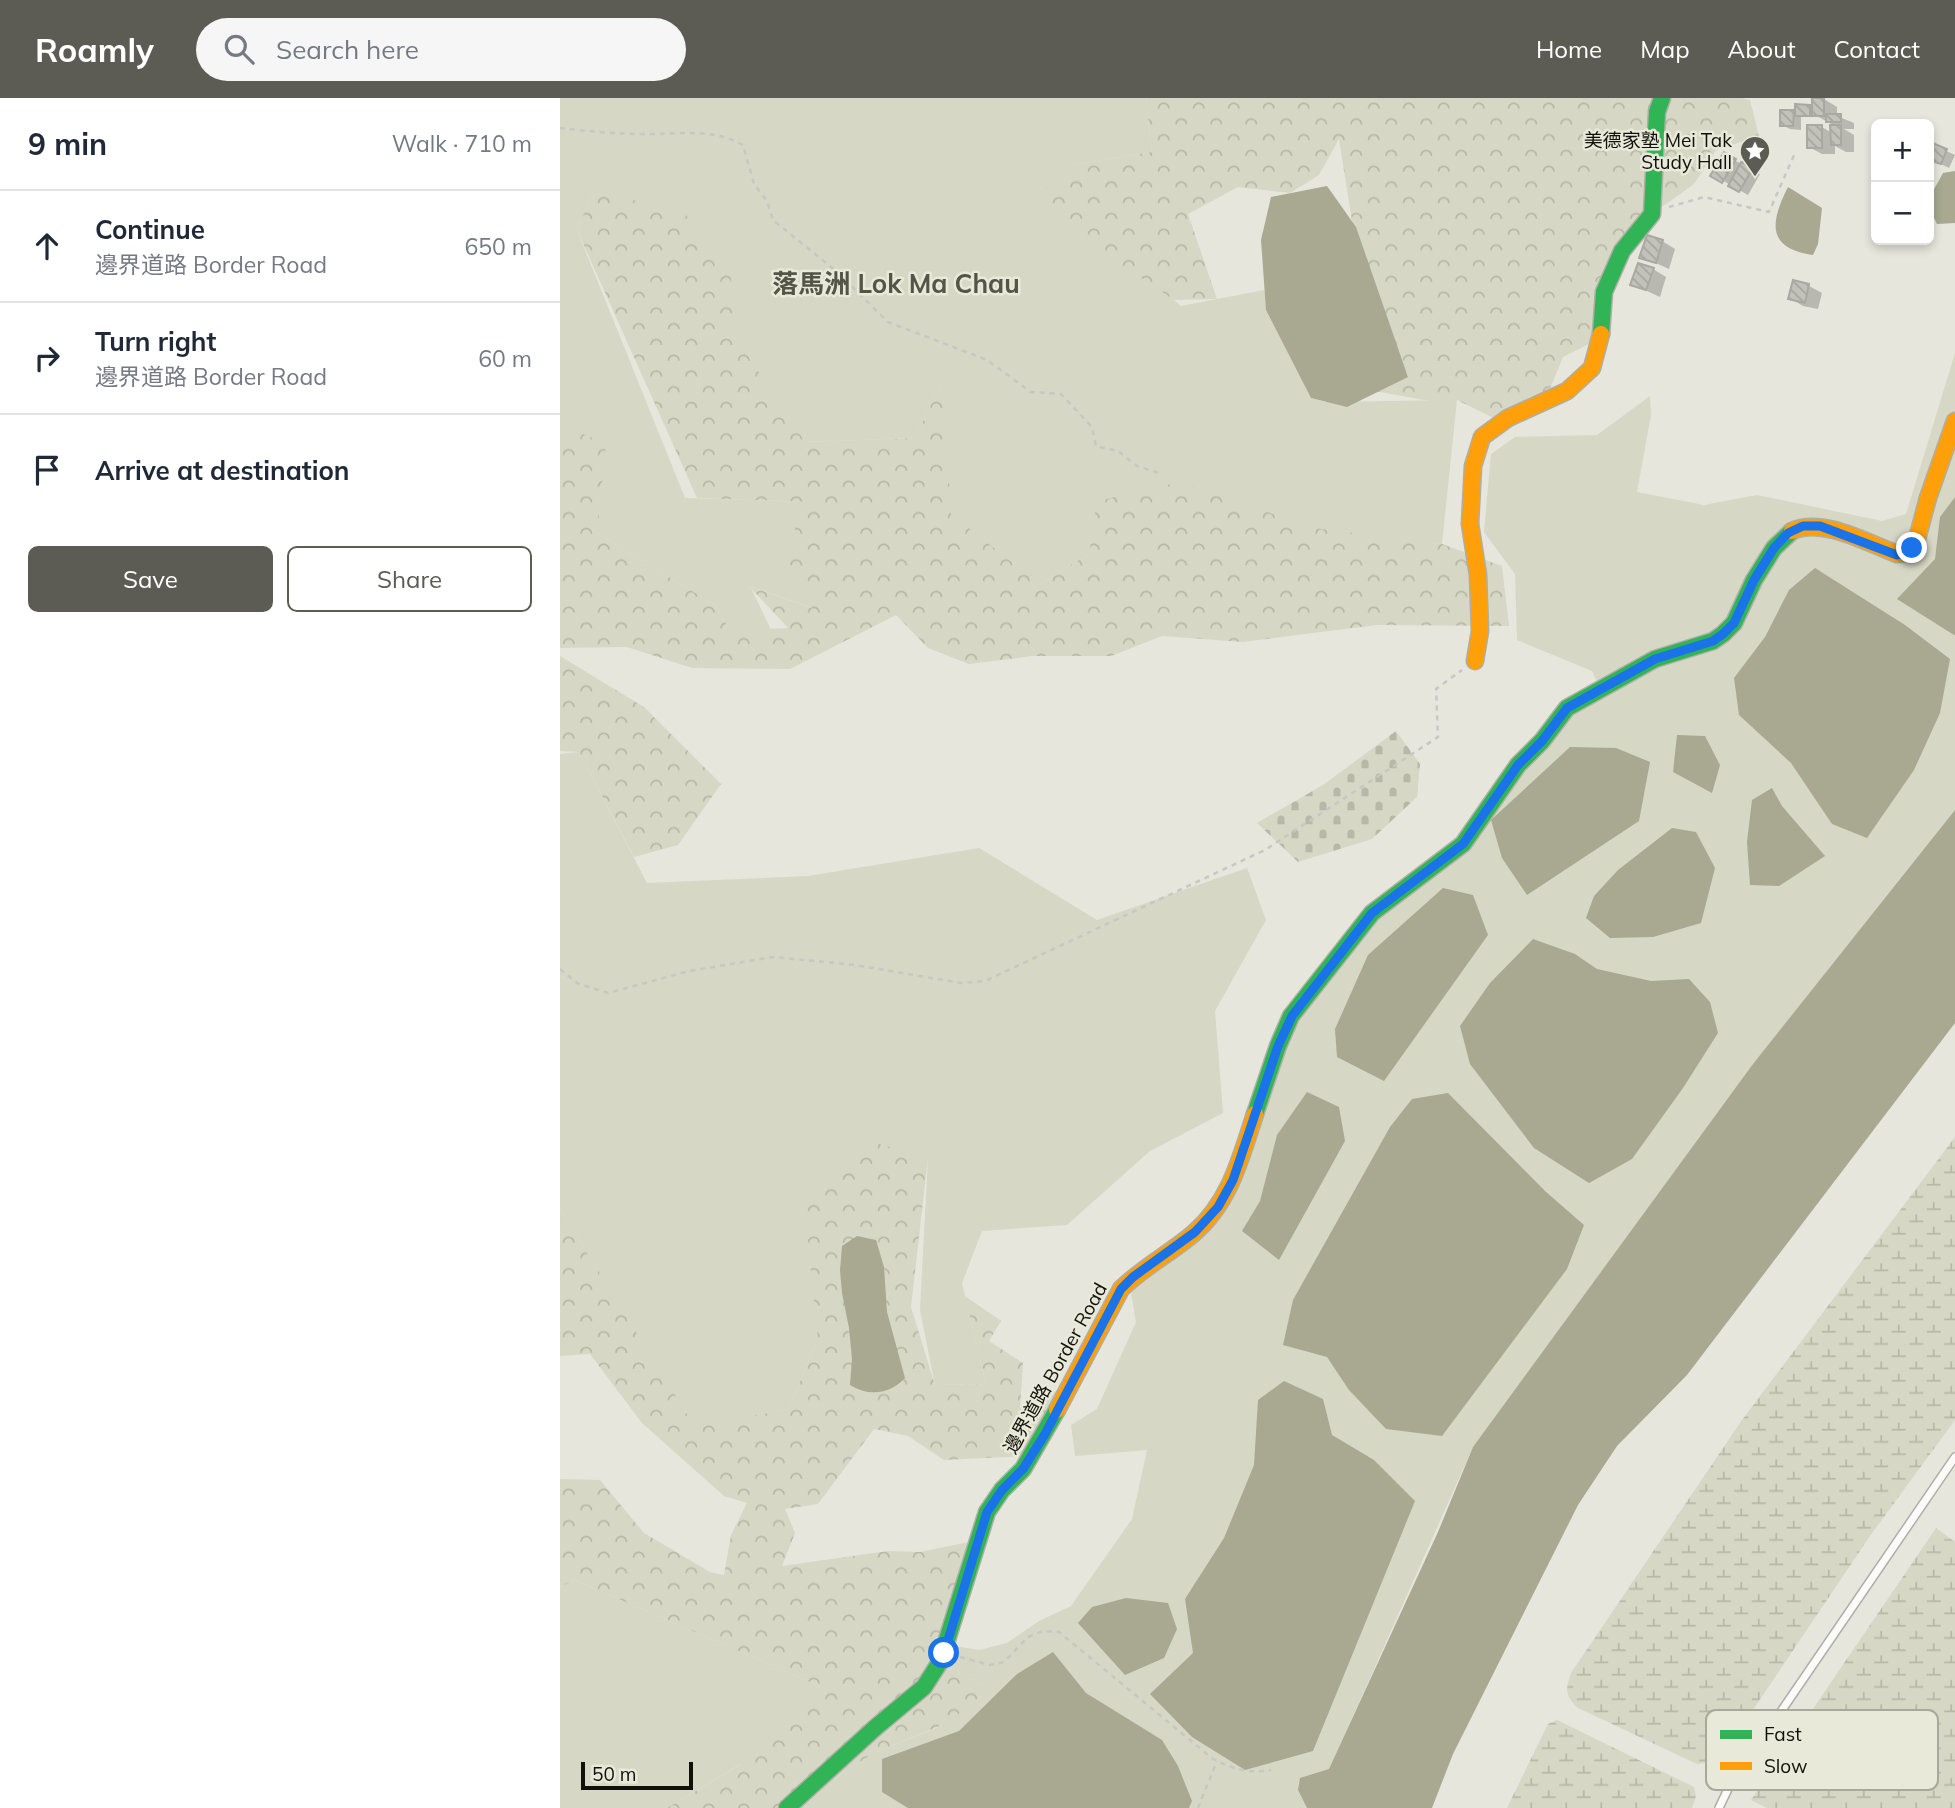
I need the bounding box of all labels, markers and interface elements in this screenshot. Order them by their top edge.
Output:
search box [196,18,686,81]
text: Roamly [35,29,154,70]
icon: search [220,30,258,68]
text: Search here [276,33,419,66]
text: Home [1536,34,1602,64]
text: Map [1640,34,1690,64]
text: About [1728,34,1796,64]
text: Contact [1834,34,1920,64]
map controls [1871,119,1934,245]
button: + [1871,119,1934,182]
text: 9 min [28,125,107,163]
place label: 美德家塾 Mei Tak Study Hall [1584,128,1732,174]
text: Walk · 710 m [392,129,532,158]
place icon: 美德家塾 Mei Tak Study Hall [1738,134,1772,178]
button: − [1871,182,1934,245]
text: Continue [95,213,205,246]
icon: ahead [28,227,66,265]
text: 650 m [464,232,532,261]
text: 邊界道路 Border Road [95,250,327,279]
district label: 落馬洲 Lok Ma Chau [772,267,1020,300]
text: Turn right [95,325,216,358]
icon: right [28,339,66,377]
text: 60 m [478,344,532,373]
text: 邊界道路 Border Road [95,362,327,391]
icon: arrive [28,451,66,489]
text: Arrive at destination [95,454,350,487]
route end [1896,532,1927,563]
button: Save [28,546,273,612]
button: Share [287,546,532,612]
street label: 邊界道路 Border Road [998,1278,1112,1458]
route start [928,1637,959,1668]
legend [1706,1710,1938,1790]
text: Fast [1764,1722,1802,1746]
text: Slow [1764,1754,1808,1778]
scale bar [581,1759,693,1791]
text: 50 m [592,1762,636,1786]

